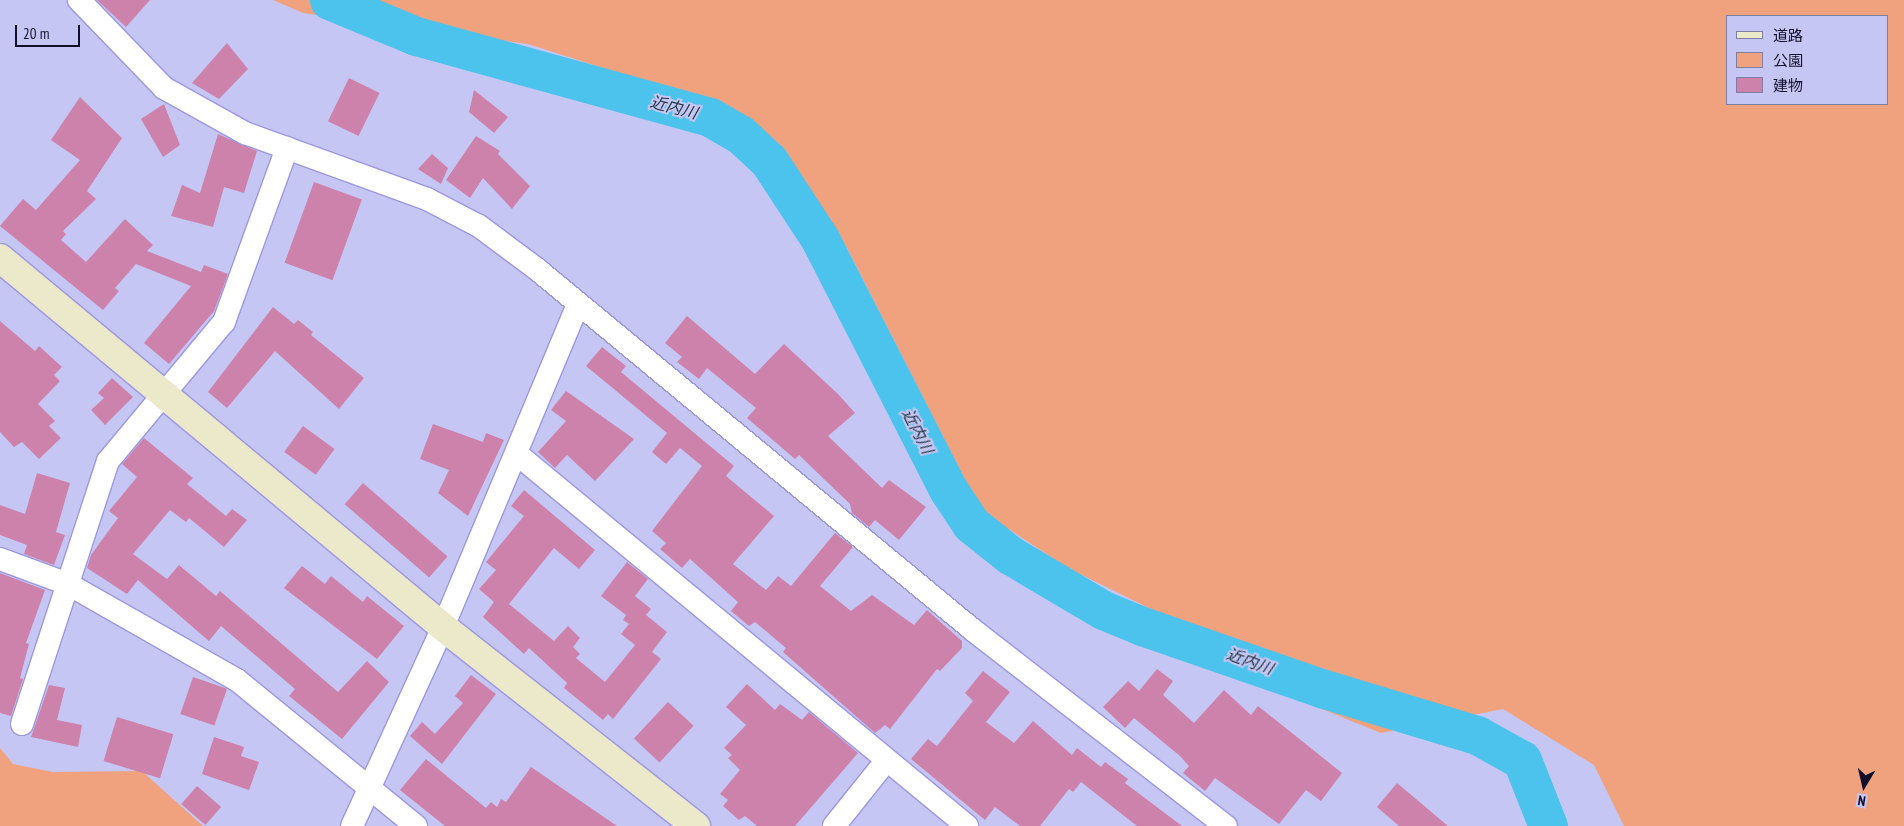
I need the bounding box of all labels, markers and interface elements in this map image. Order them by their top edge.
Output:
scale bar [18,15,82,47]
legend [1726,15,1889,105]
text: 20 m [23,24,49,43]
text: 道路 [1773,26,1803,45]
text: 公園 [1773,51,1803,70]
text: 建物 [1773,76,1803,95]
water label: 近内川 [648,92,700,122]
water label: 近内川 [899,405,937,457]
water label: 近内川 [1224,644,1276,678]
north arrow [1839,761,1889,811]
text: N [1857,791,1867,810]

